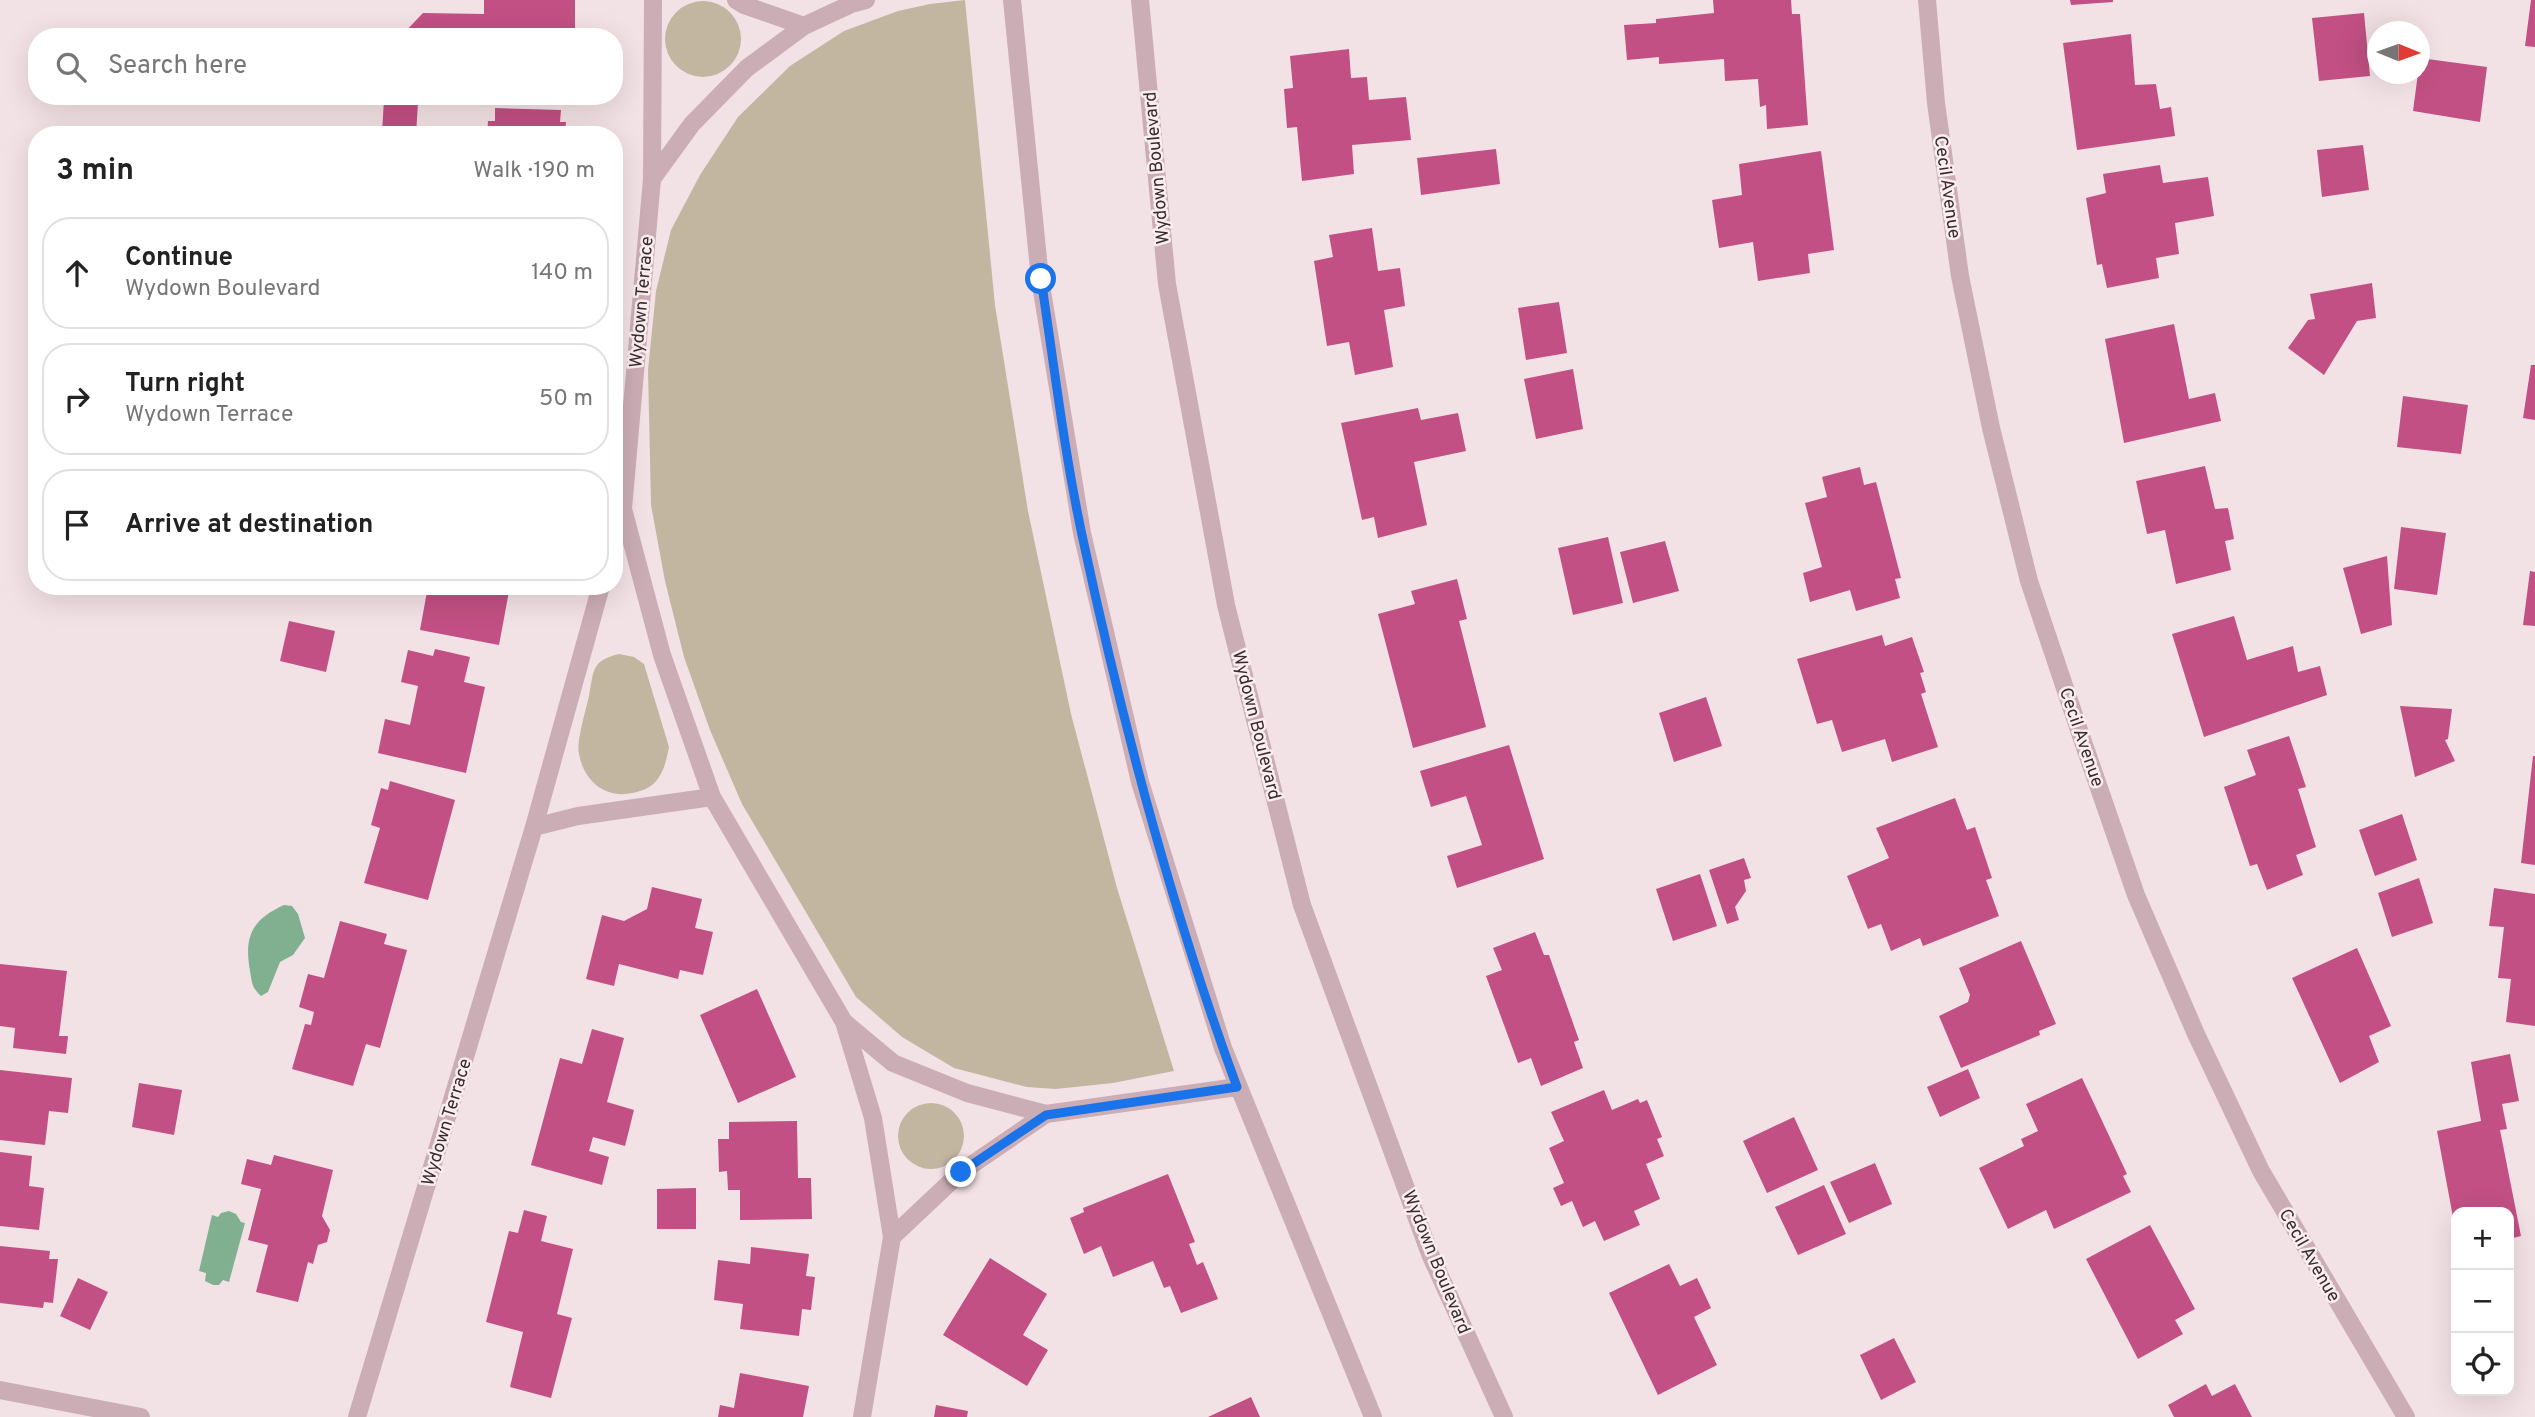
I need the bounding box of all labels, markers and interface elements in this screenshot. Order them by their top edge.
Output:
north arrow [2367,21,2430,84]
search box [28,28,623,105]
icon: search [52,48,90,86]
text: Search here [108,50,247,83]
street label: Wydown Boulevard [1139,91,1176,245]
street label: Cecil Avenue [1928,134,1965,240]
text: 3 min [56,153,134,190]
text: Walk · 190 m [473,157,595,186]
street label: Wydown Terrace [625,236,660,369]
text: Continue [125,242,233,275]
icon: ahead [58,254,96,292]
text: 140 m [531,259,593,288]
route start [1025,263,1056,294]
text: Wydown Boulevard [125,275,321,304]
text: Turn right [125,368,245,401]
icon: right [58,380,96,418]
text: 50 m [539,385,593,414]
text: Wydown Terrace [125,401,293,430]
icon: arrive [58,506,96,544]
text: Arrive at destination [125,509,373,542]
street label: Wydown Boulevard [1226,648,1285,802]
street label: Cecil Avenue [2053,685,2108,790]
street label: Wydown Terrace [417,1056,478,1189]
route end [945,1156,976,1187]
street label: Wydown Boulevard [1396,1187,1475,1338]
street label: Cecil Avenue [2273,1205,2345,1306]
map controls [2451,1207,2514,1396]
button: + [2451,1207,2514,1270]
button: − [2451,1270,2514,1333]
button: locate [2451,1333,2514,1396]

